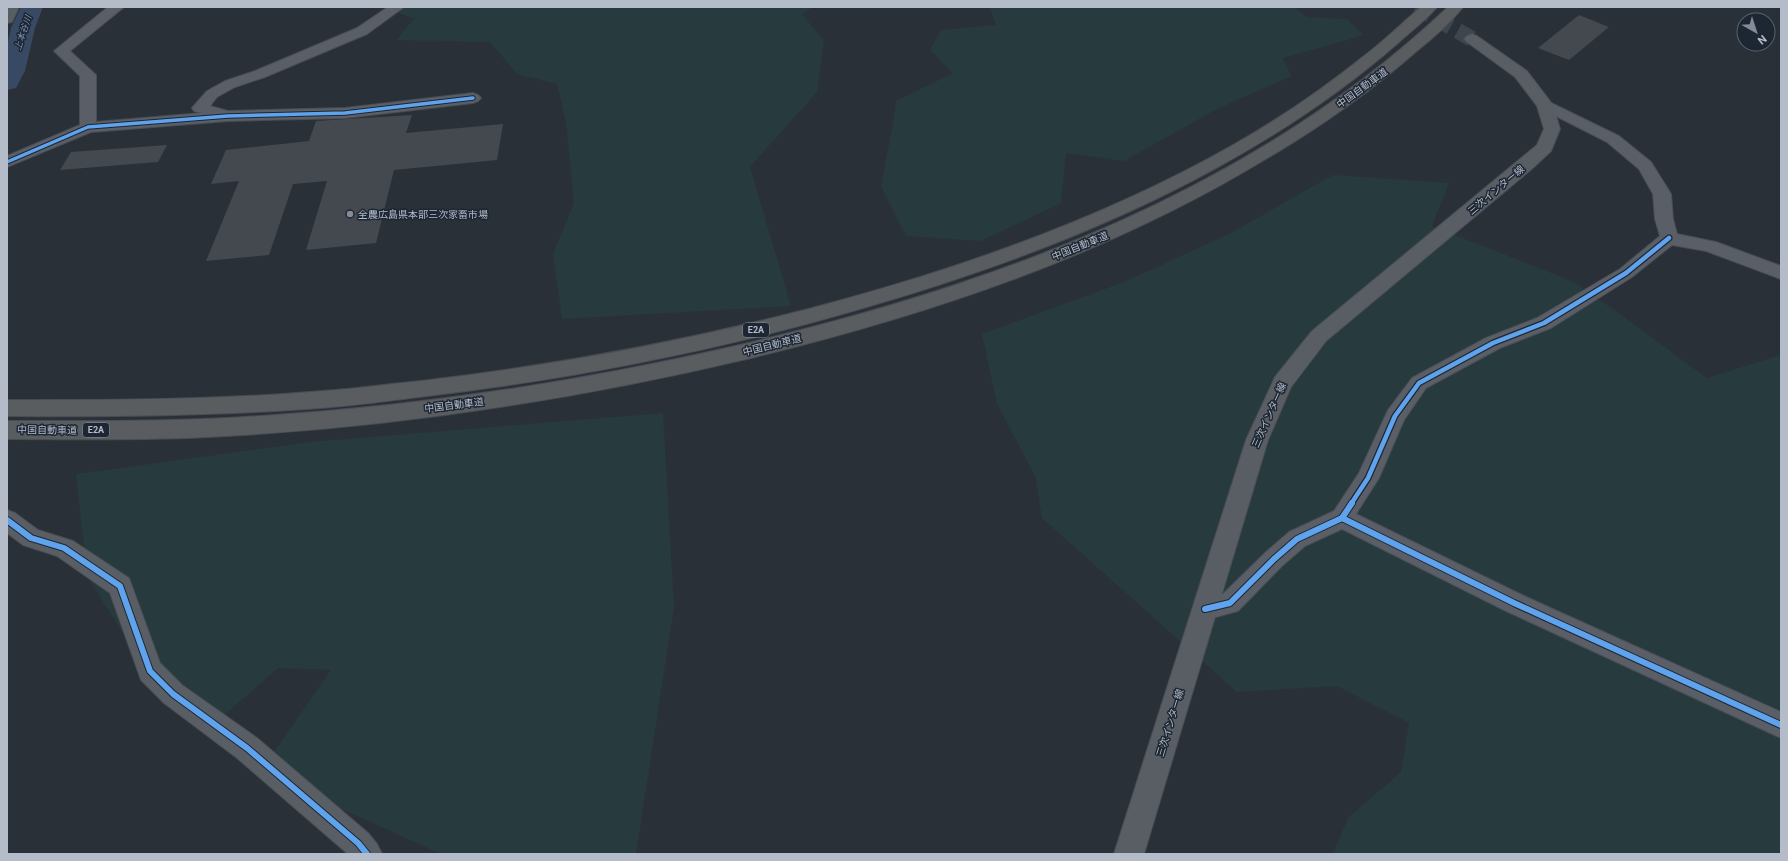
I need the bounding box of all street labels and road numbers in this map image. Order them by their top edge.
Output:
street label: 中国自動車道 [1334,66,1390,110]
street label: 三次インター線 [1466,163,1526,217]
street label: 中国自動車道 [1050,230,1110,262]
road number: E2A [743,323,769,337]
street label: 中国自動車道 [742,332,802,358]
street label: 三次インター線 [1250,381,1288,449]
street label: 中国自動車道 [424,396,484,414]
road number: E2A [83,423,109,437]
street label: 中国自動車道 [17,424,77,436]
street label: 三次インター線 [1155,688,1185,758]

